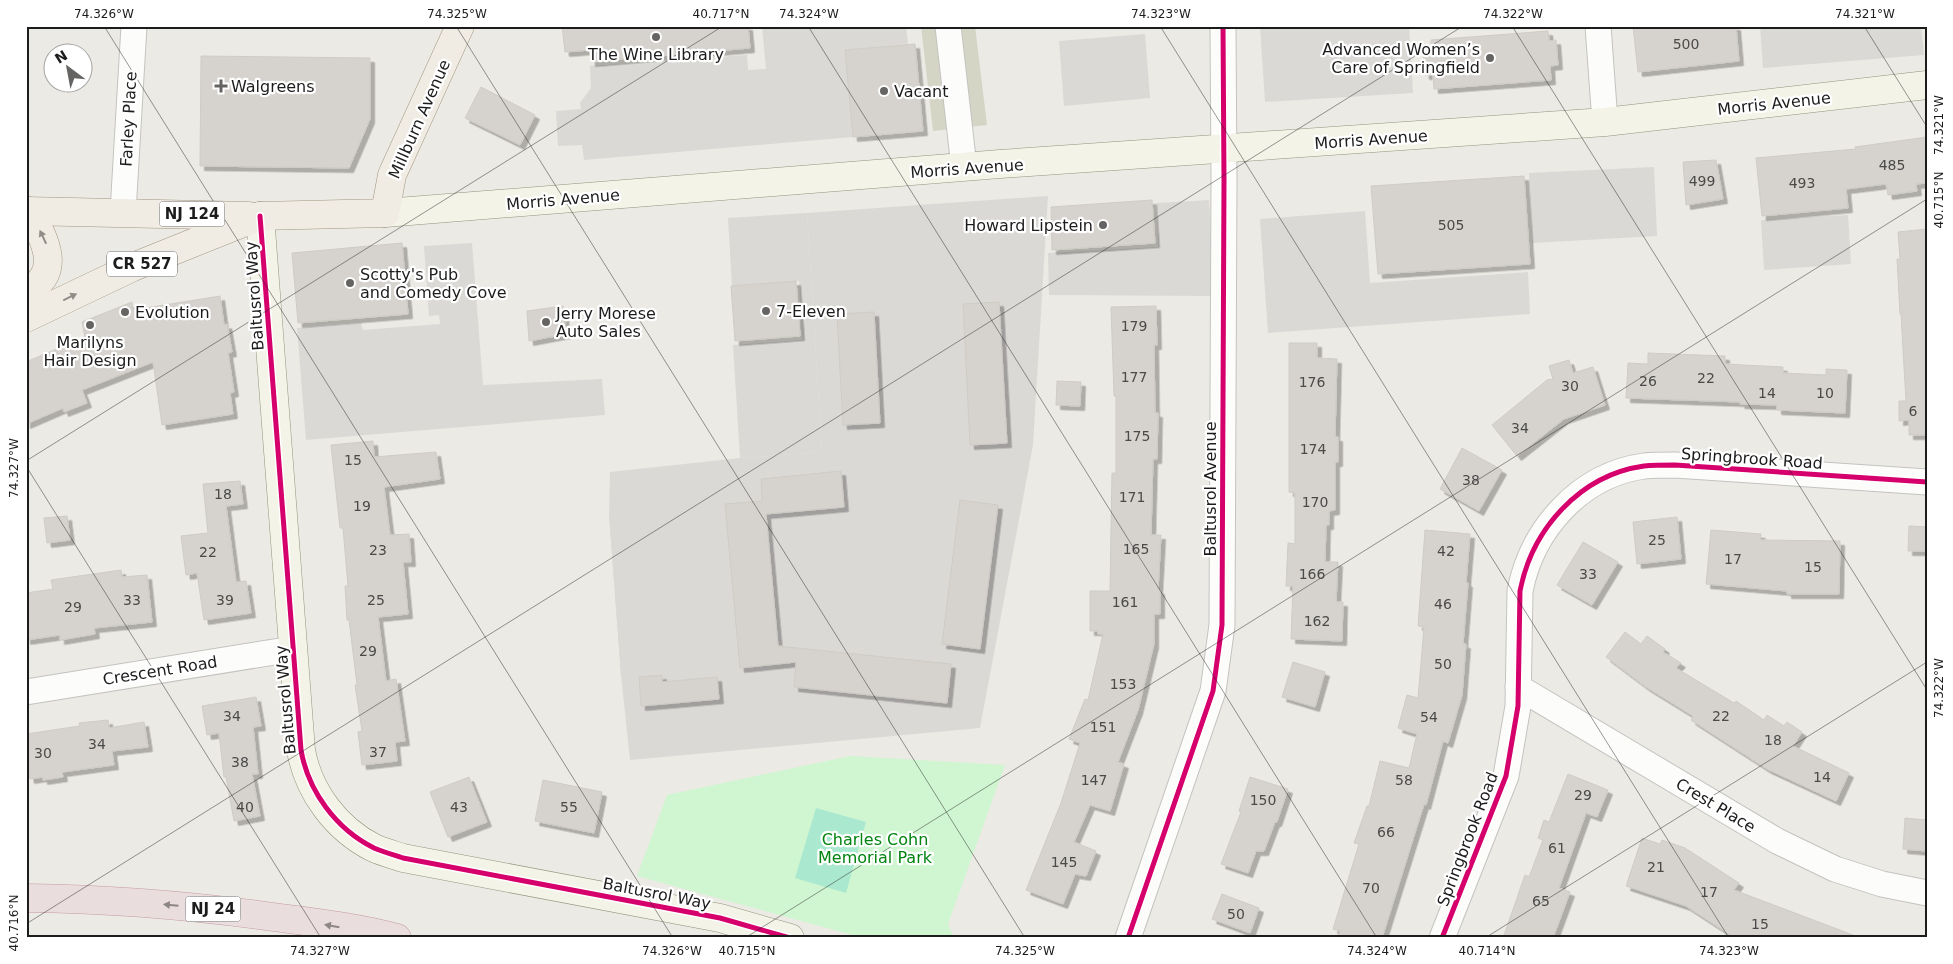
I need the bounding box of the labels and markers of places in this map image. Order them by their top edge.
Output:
marker: The Wine Library [650,31,662,43]
place label: Advanced Women’s Care of Springfield [1322,40,1480,77]
place label: The Wine Library [587,45,724,64]
marker: Advanced Women’s Care of Springfield [1484,52,1496,64]
place label: Walgreens [231,77,315,96]
marker: Walgreens [215,80,227,92]
place label: Vacant [894,82,949,101]
marker: Vacant [878,85,890,97]
place label: Howard Lipstein [964,216,1093,235]
marker: Howard Lipstein [1097,219,1109,231]
place label: Scotty's Pub and Comedy Cove [360,265,507,302]
marker: Scotty's Pub and Comedy Cove [344,277,356,289]
place label: 7-Eleven [776,302,846,321]
place label: Evolution [135,303,210,322]
place label: Jerry Morese Auto Sales [555,304,656,341]
marker: 7-Eleven [760,305,772,317]
marker: Evolution [119,306,131,318]
marker: Jerry Morese Auto Sales [540,316,552,328]
marker: Marilyns Hair Design [84,319,96,331]
place label: Marilyns Hair Design [43,333,137,370]

